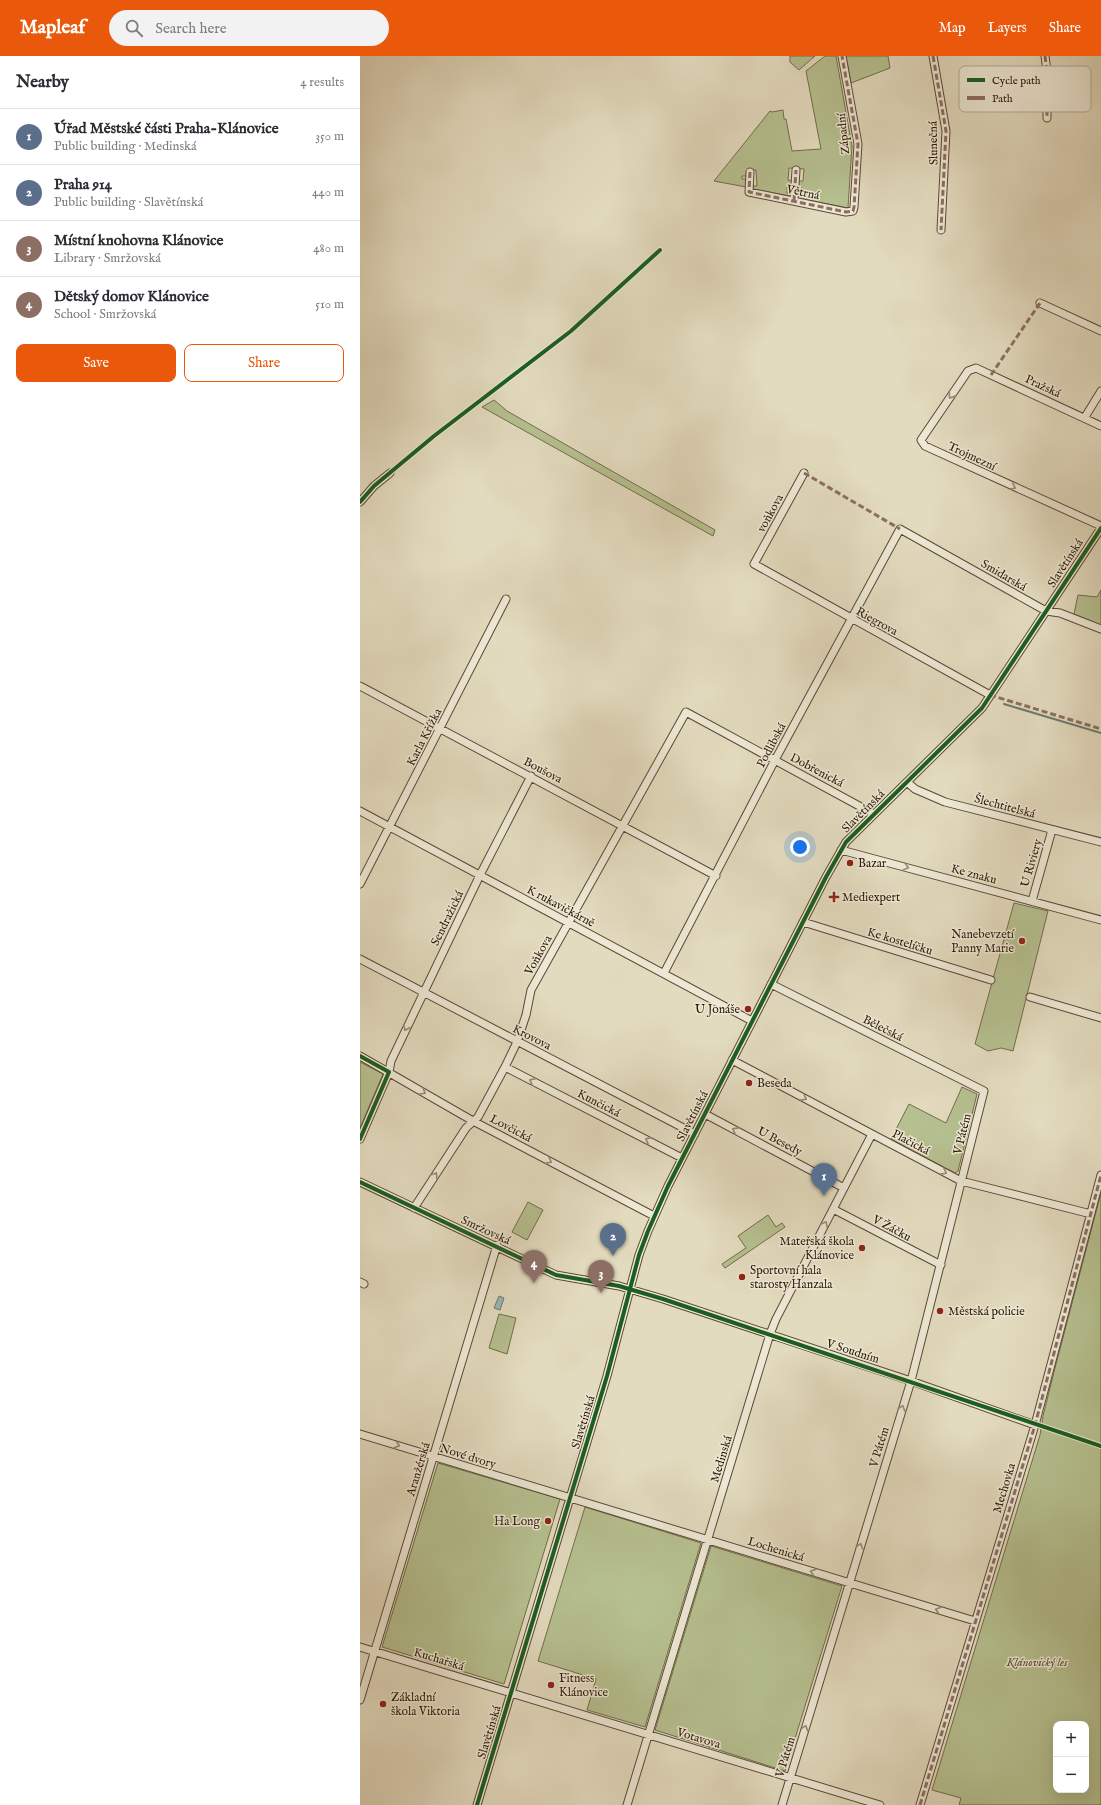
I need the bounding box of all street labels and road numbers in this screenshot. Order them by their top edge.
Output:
street label: Západní [834,112,854,155]
street label: Slunečná [926,120,941,165]
street label: Větrná [784,181,822,203]
street label: Pražská [1022,372,1064,402]
street label: Trojmezní [945,439,999,474]
street label: voňkova [754,491,787,535]
street label: Slavětínská [1044,536,1087,590]
street label: Smidarská [978,556,1030,595]
street label: Riegrova [853,604,901,639]
street label: Karla Křížka [404,705,446,769]
street label: Podlibská [753,720,790,770]
street label: Dobřenická [787,750,847,791]
street label: Boušova [521,754,565,787]
street label: Slavětínská [839,786,889,836]
street label: Šlechtitelská [973,790,1038,822]
street label: U Riviery [1017,837,1046,889]
street label: Ke znaku [949,861,998,888]
street label: K rukavičkárně [524,882,598,931]
street label: Sendražická [428,887,468,948]
street label: Ke kostelíčku [865,924,934,959]
street label: Voňkova [521,932,556,979]
street label: Bělečská [860,1012,906,1045]
street label: Krovova [510,1021,554,1054]
street label: Kunčická [575,1086,624,1121]
street label: Slavětínská [673,1088,712,1144]
street label: Lovčická [487,1111,535,1146]
street label: V Pátém [950,1112,975,1157]
street label: U Besedy [755,1124,805,1159]
street label: Plačická [889,1126,933,1159]
street label: V Žáčku [869,1211,914,1245]
street label: Smržovská [459,1212,514,1249]
street label: V Soudním [824,1336,881,1367]
street label: Slavětínská [568,1393,599,1451]
street label: V Pátém [866,1425,893,1470]
street label: Medinská [707,1433,736,1485]
street label: Aranžérská [403,1440,434,1499]
street label: Nové dvory [438,1441,498,1472]
street label: Mechovka [990,1461,1019,1515]
street label: Lochenická [746,1534,807,1565]
street label: Kuchařská [412,1645,467,1674]
street label: Slavětínská [474,1703,505,1761]
street label: Votavova [674,1724,723,1752]
street label: V Pátém [772,1735,799,1780]

